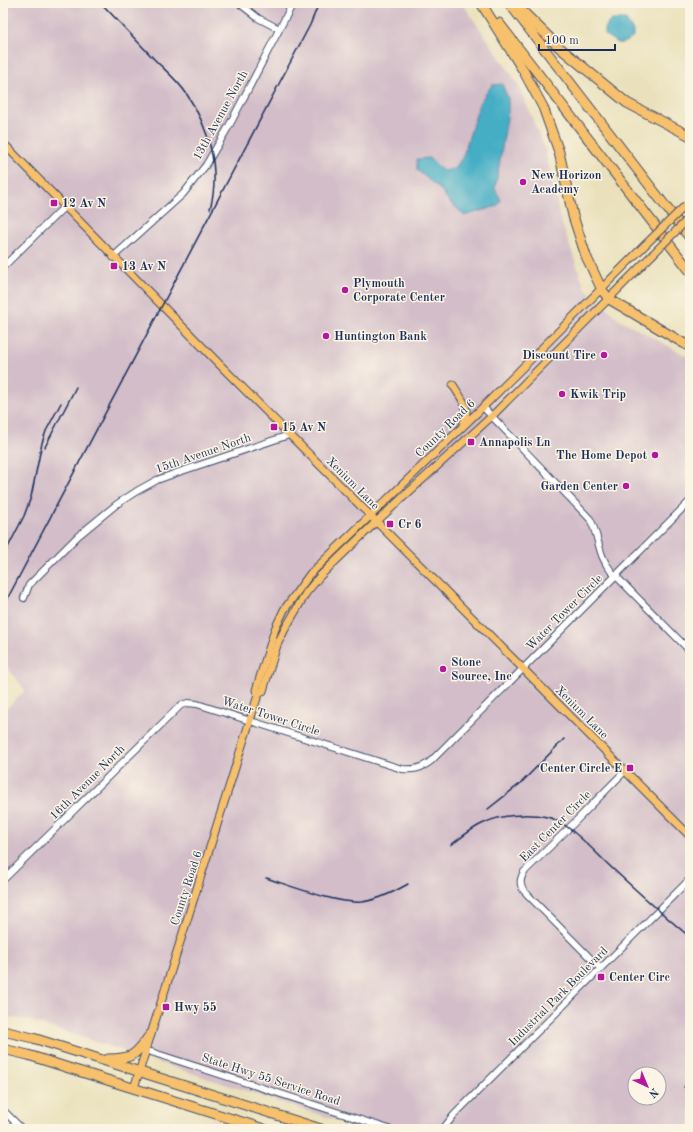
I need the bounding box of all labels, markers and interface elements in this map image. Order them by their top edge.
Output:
scale bar [539,26,615,52]
text: 100 m [545,35,579,47]
street label: 13th Avenue North [191,68,251,162]
place label: New Horizon Academy [531,170,602,196]
marker: New Horizon Academy [518,177,528,187]
marker: 12 Av N [49,198,59,208]
place label: 12 Av N [62,198,107,210]
marker: 13 Av N [109,261,119,271]
place label: 13 Av N [122,261,167,273]
place label: Plymouth Corporate Center [353,278,445,304]
marker: Plymouth Corporate Center [340,285,350,295]
marker: Huntington Bank [321,331,331,341]
place label: Huntington Bank [334,331,427,343]
place label: Discount Tire [522,350,596,362]
marker: Discount Tire [599,350,609,360]
marker: Kwik Trip [557,389,567,399]
place label: Kwik Trip [570,389,626,401]
street label: County Road 6 [414,397,478,460]
place label: 15 Av N [282,421,327,434]
marker: 15 Av N [269,422,279,432]
street label: 15th Avenue North [154,431,253,476]
marker: Annapolis Ln [466,437,476,447]
place label: Annapolis Ln [479,437,551,449]
place label: The Home Depot [556,450,648,462]
marker: The Home Depot [650,450,660,460]
street label: Xenium Lane [324,455,381,513]
place label: Garden Center [540,481,618,493]
marker: Garden Center [621,481,631,491]
marker: Cr 6 [385,519,395,529]
place label: Cr 6 [398,519,421,531]
street label: Water Tower Circle [524,572,605,653]
place label: Stone Source, Inc [451,657,512,683]
marker: Stone Source, Inc [438,664,448,674]
street label: Xenium Lane [553,684,610,742]
street label: Water Tower Circle [220,695,322,739]
street label: 16th Avenue North [48,743,128,822]
place label: Center Circle E [540,763,622,775]
marker: Center Circle E [625,763,635,773]
street label: East Center Circle [518,788,594,865]
street label: County Road 6 [169,849,205,927]
street label: Industrial Park Boulevard [507,945,611,1049]
marker: Center Circ [596,972,606,982]
place label: Center Circ [609,972,671,984]
place label: Hwy 55 [174,1001,217,1014]
marker: Hwy 55 [161,1002,171,1012]
street label: State Hwy 55 Service Road [200,1051,342,1108]
north arrow [627,1066,667,1106]
text: N [646,1085,660,1099]

